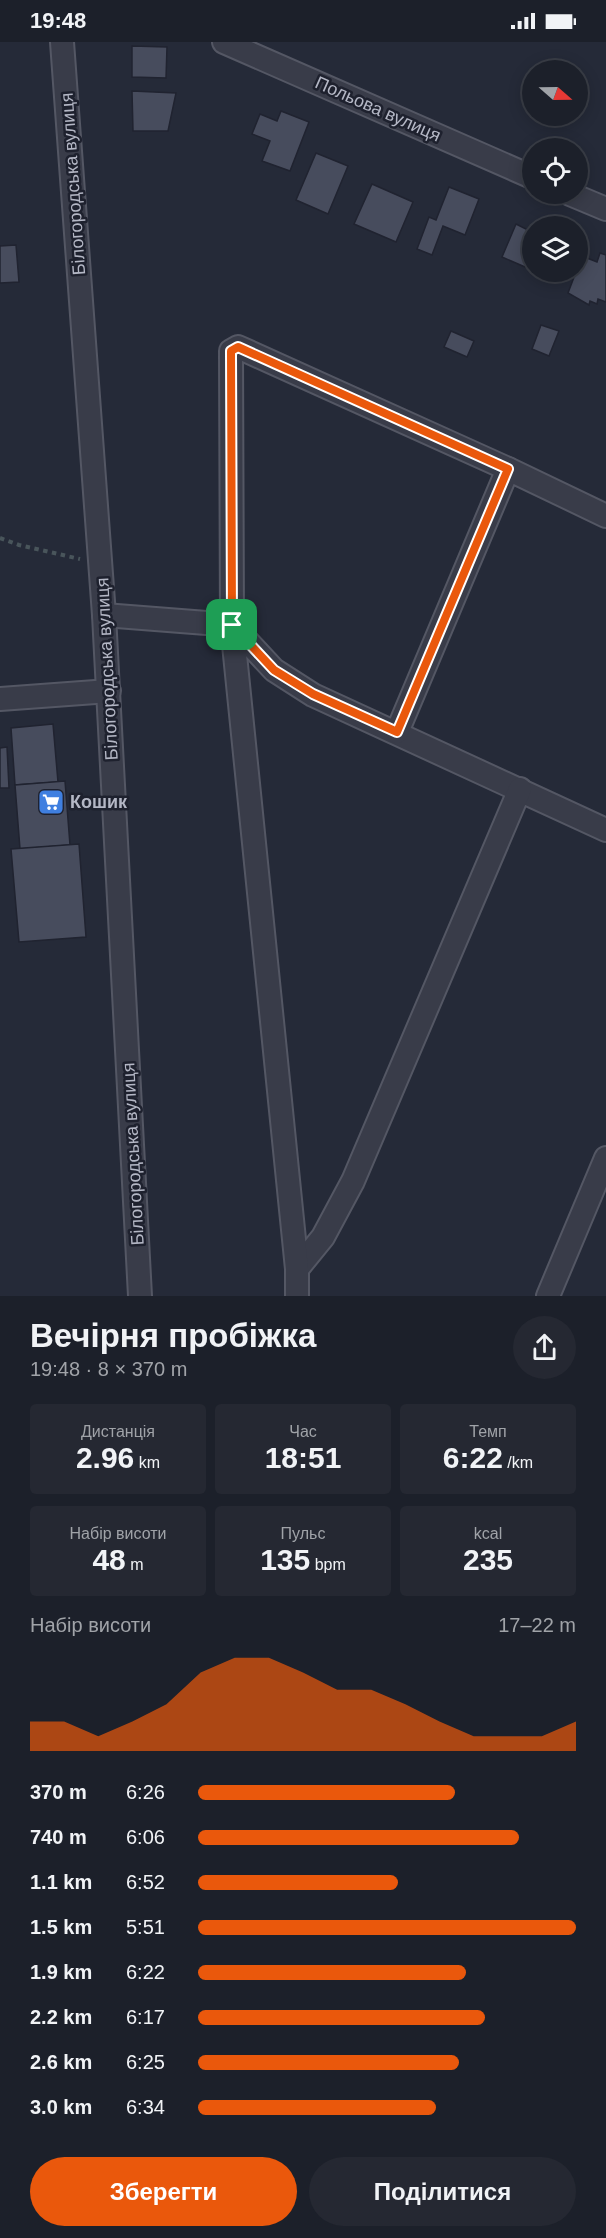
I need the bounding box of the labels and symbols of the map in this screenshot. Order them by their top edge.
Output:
north arrow [522,60,588,126]
street label: Польова вулиця [312,72,444,146]
street label: Білогородська вулиця [57,92,89,276]
street label: Білогородська вулиця [92,577,122,761]
pin [206,599,257,650]
supermarket icon: Кошик [36,787,66,817]
place label: Кошик [70,792,128,812]
street label: Білогородська вулиця [118,1062,148,1246]

